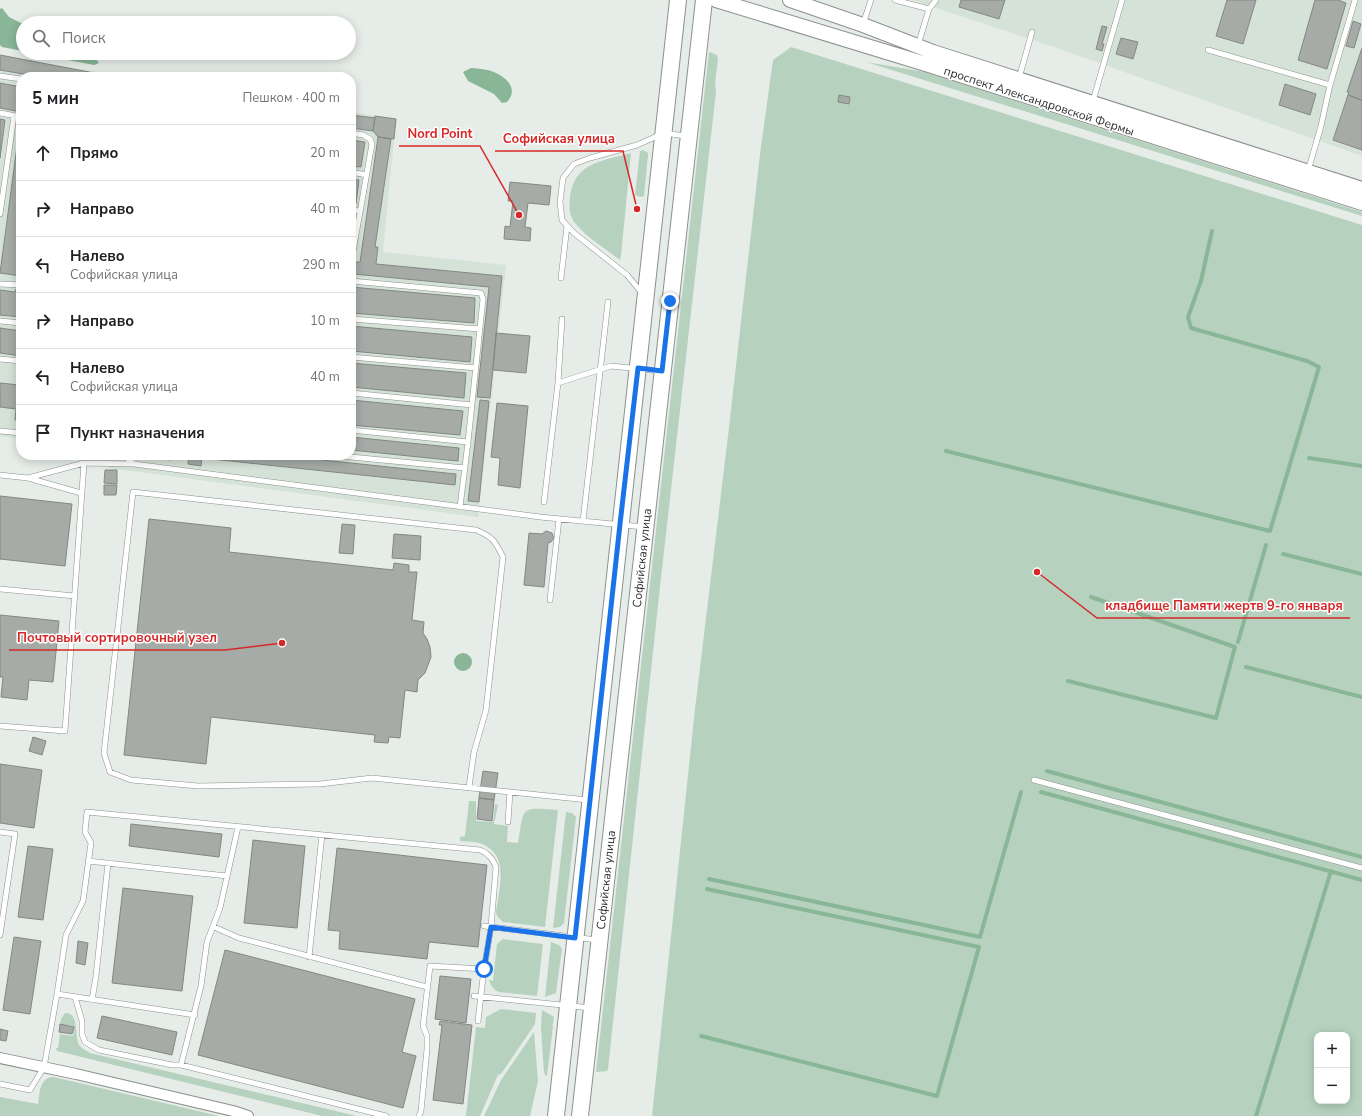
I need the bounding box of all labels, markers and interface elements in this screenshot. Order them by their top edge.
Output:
search box [16,16,356,60]
icon: search [30,27,52,49]
text: Поиск [62,28,106,48]
street label: проспект Александровской Фермы [942,63,1136,139]
text: 5 мин [32,87,79,110]
text: Пешком · 400 m [242,89,340,107]
callout: Nord Point [399,121,480,146]
text: Nord Point [407,125,474,143]
callout: Софийская улица [495,126,623,151]
text: Софийская улица [503,130,615,148]
icon: ahead [32,142,54,164]
text: Прямо [70,143,118,163]
text: 20 m [310,144,340,162]
icon: right [32,198,54,220]
text: Направо [70,199,134,219]
text: 40 m [310,200,340,218]
text: Налево [70,246,125,266]
icon: left [32,254,54,276]
text: 290 m [302,256,340,274]
text: Софийская улица [70,266,178,284]
route end [661,292,679,310]
icon: right [32,310,54,332]
text: Направо [70,311,134,331]
text: 10 m [310,312,340,330]
text: Налево [70,358,125,378]
icon: left [32,366,54,388]
text: 40 m [310,368,340,386]
text: Софийская улица [70,378,178,396]
icon: arrive [32,422,54,444]
text: Пункт назначения [70,423,205,443]
street label: Софийская улица [629,508,655,608]
callout: кладбище Памяти жертв 9-го января [1097,593,1350,618]
text: кладбище Памяти жертв 9-го января [1105,597,1343,615]
callout: Почтовый сортировочный узел [9,625,225,650]
text: Почтовый сортировочный узел [17,629,217,647]
street label: Софийская улица [593,830,619,930]
route start [475,960,493,978]
map controls [1314,1032,1350,1104]
button: + [1314,1032,1350,1068]
button: − [1314,1068,1350,1104]

